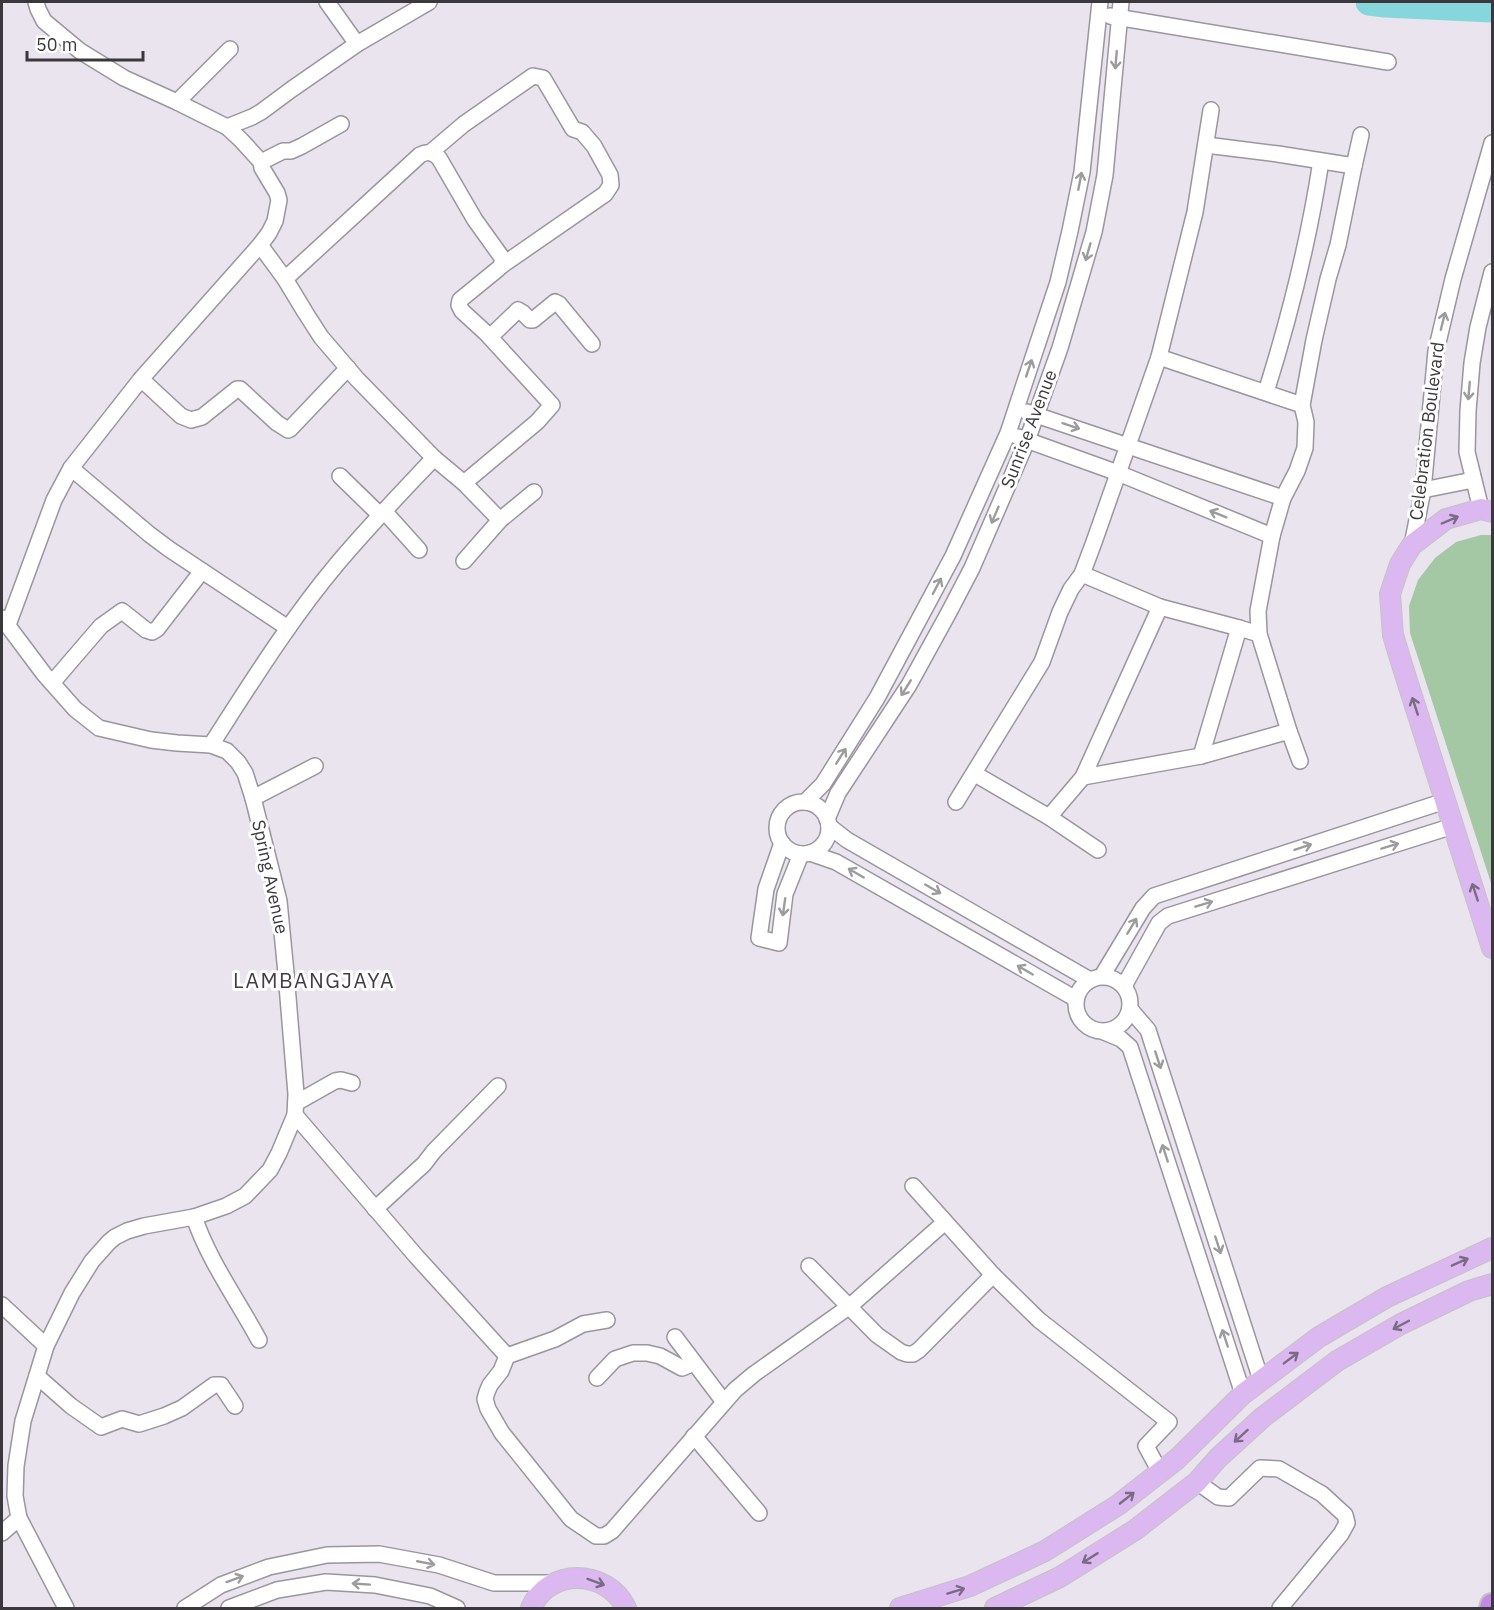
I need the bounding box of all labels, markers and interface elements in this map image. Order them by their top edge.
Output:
scale bar [27,24,142,62]
text: 50 m [36,33,78,56]
one-way arrow [1110,49,1121,69]
one-way arrow [1075,171,1086,191]
one-way arrow [1082,243,1094,262]
one-way arrow [1437,312,1449,331]
street label: Celebration Boulevard [1404,340,1449,522]
one-way arrow [1025,360,1036,378]
street label: Sunrise Avenue [995,366,1062,491]
one-way arrow [1464,381,1475,400]
one-way arrow [1062,422,1080,433]
one-way arrow [988,505,1000,523]
one-way arrow [1209,508,1228,519]
one-way arrow [1441,514,1459,525]
one-way arrow [932,578,943,596]
one-way arrow [900,679,912,696]
one-way arrow [1409,697,1420,716]
one-way arrow [835,748,847,765]
street label: Spring Avenue [247,818,294,936]
one-way arrow [1380,840,1399,851]
one-way arrow [1293,841,1312,852]
one-way arrow [847,867,864,879]
one-way arrow [1468,883,1479,902]
one-way arrow [923,884,941,895]
one-way arrow [778,897,789,917]
one-way arrow [1194,898,1213,909]
one-way arrow [1126,918,1138,935]
one-way arrow [1017,964,1034,976]
district label: LAMBANGJAYA [233,966,395,994]
one-way arrow [1153,1050,1164,1069]
one-way arrow [1158,1144,1169,1163]
one-way arrow [1213,1235,1224,1254]
one-way arrow [1450,1256,1468,1268]
one-way arrow [1393,1319,1410,1331]
one-way arrow [1218,1329,1229,1348]
one-way arrow [1282,1352,1298,1365]
one-way arrow [1234,1429,1249,1443]
one-way arrow [1118,1492,1134,1505]
one-way arrow [1082,1552,1099,1565]
one-way arrow [415,1558,435,1569]
one-way arrow [225,1573,244,1584]
one-way arrow [351,1578,371,1589]
one-way arrow [587,1578,605,1589]
one-way arrow [946,1585,965,1596]

